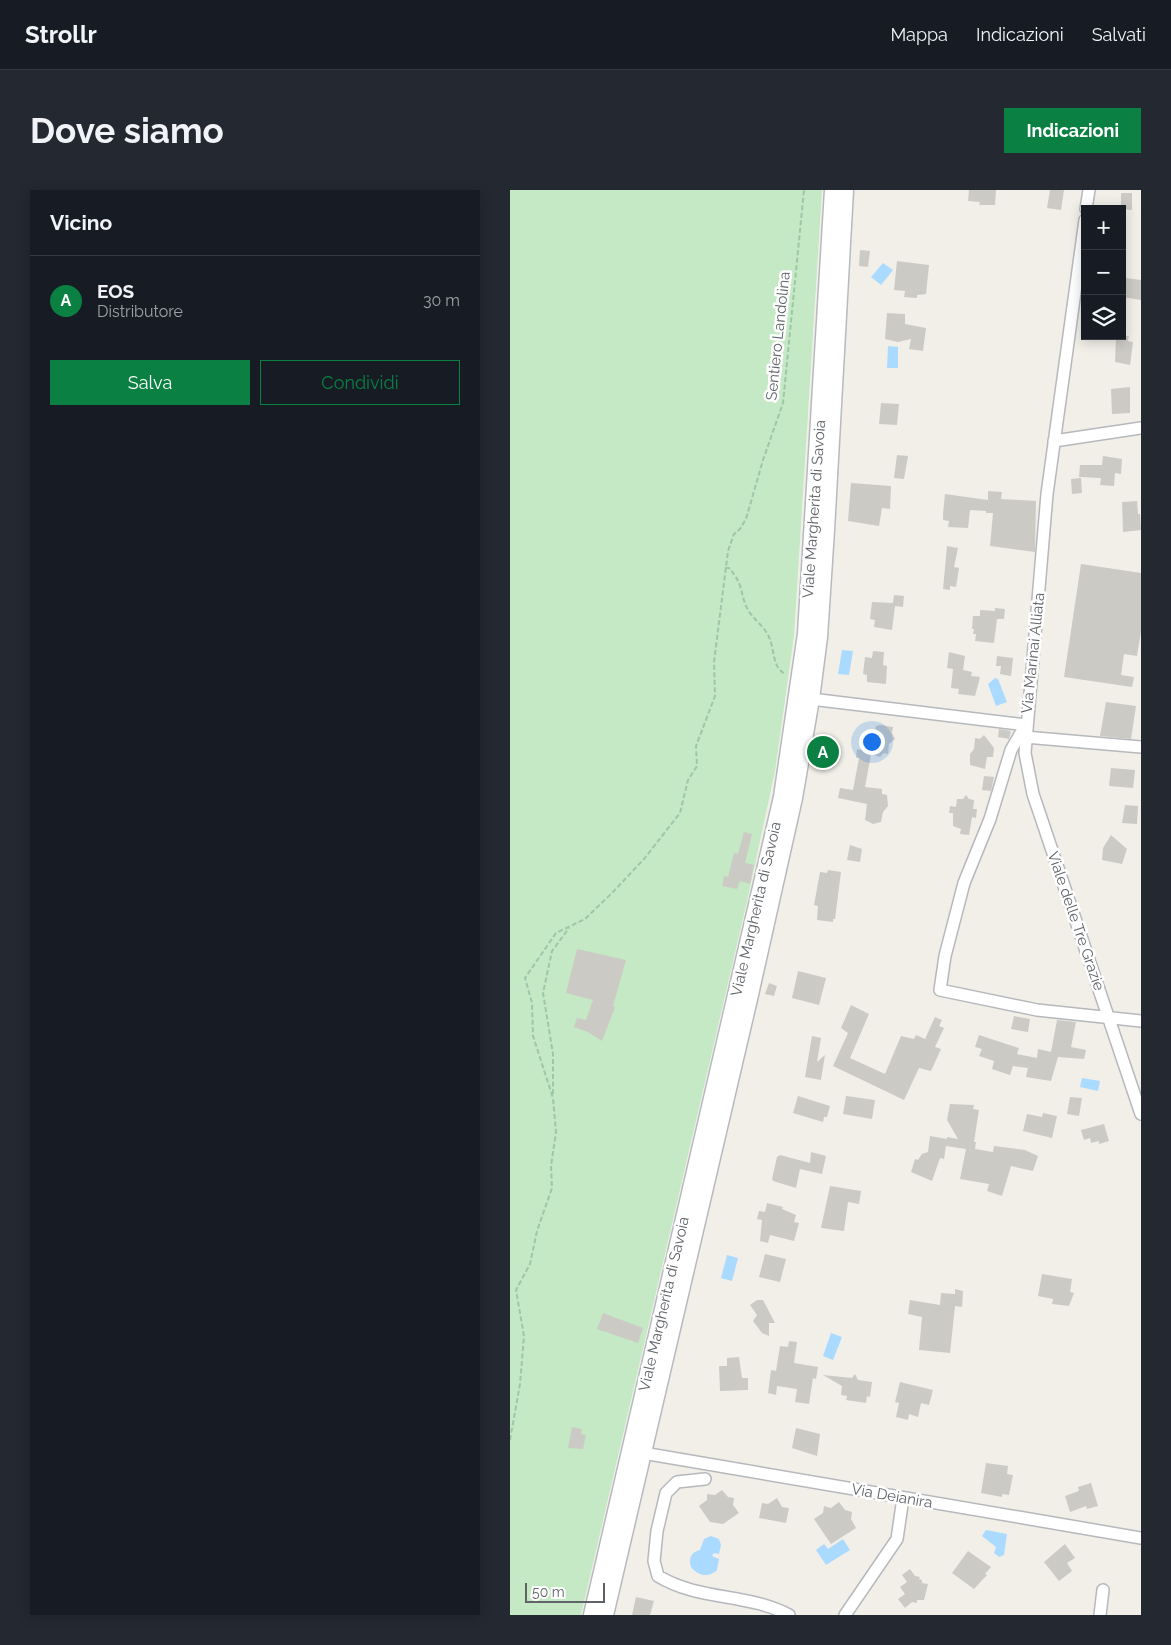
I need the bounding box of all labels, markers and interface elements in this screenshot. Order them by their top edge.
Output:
text: Strollr [25,20,97,49]
text: Mappa [890,24,948,45]
text: Indicazioni [976,24,1064,45]
text: Salvati [1092,24,1146,45]
button: Indicazioni [1004,108,1141,153]
text: Dove siamo [30,110,224,151]
map controls [1081,205,1126,340]
button: + [1081,205,1126,250]
text: Vicino [50,210,112,235]
button: − [1081,250,1126,295]
street label: Sentiero Landolina [762,271,794,401]
text: EOS [97,280,134,302]
text: A [61,291,71,310]
text: 30 m [423,291,460,310]
button: layers [1081,295,1126,340]
text: Distributore [97,302,183,321]
button: Salva [50,360,250,405]
button: Condividi [260,360,460,405]
street label: Viale Margherita di Savoia [799,419,829,599]
street label: Via Marinai Alliata [1018,592,1048,714]
your location [859,729,885,755]
pin: A [807,733,839,771]
street label: Viale Margherita di Savoia [727,820,785,998]
street label: Viale delle Tre Grazie [1044,849,1108,993]
street label: Viale Margherita di Savoia [635,1215,693,1393]
street label: Via Deianira [850,1480,934,1512]
scale bar [525,1580,605,1603]
text: 50 m [532,1584,565,1600]

